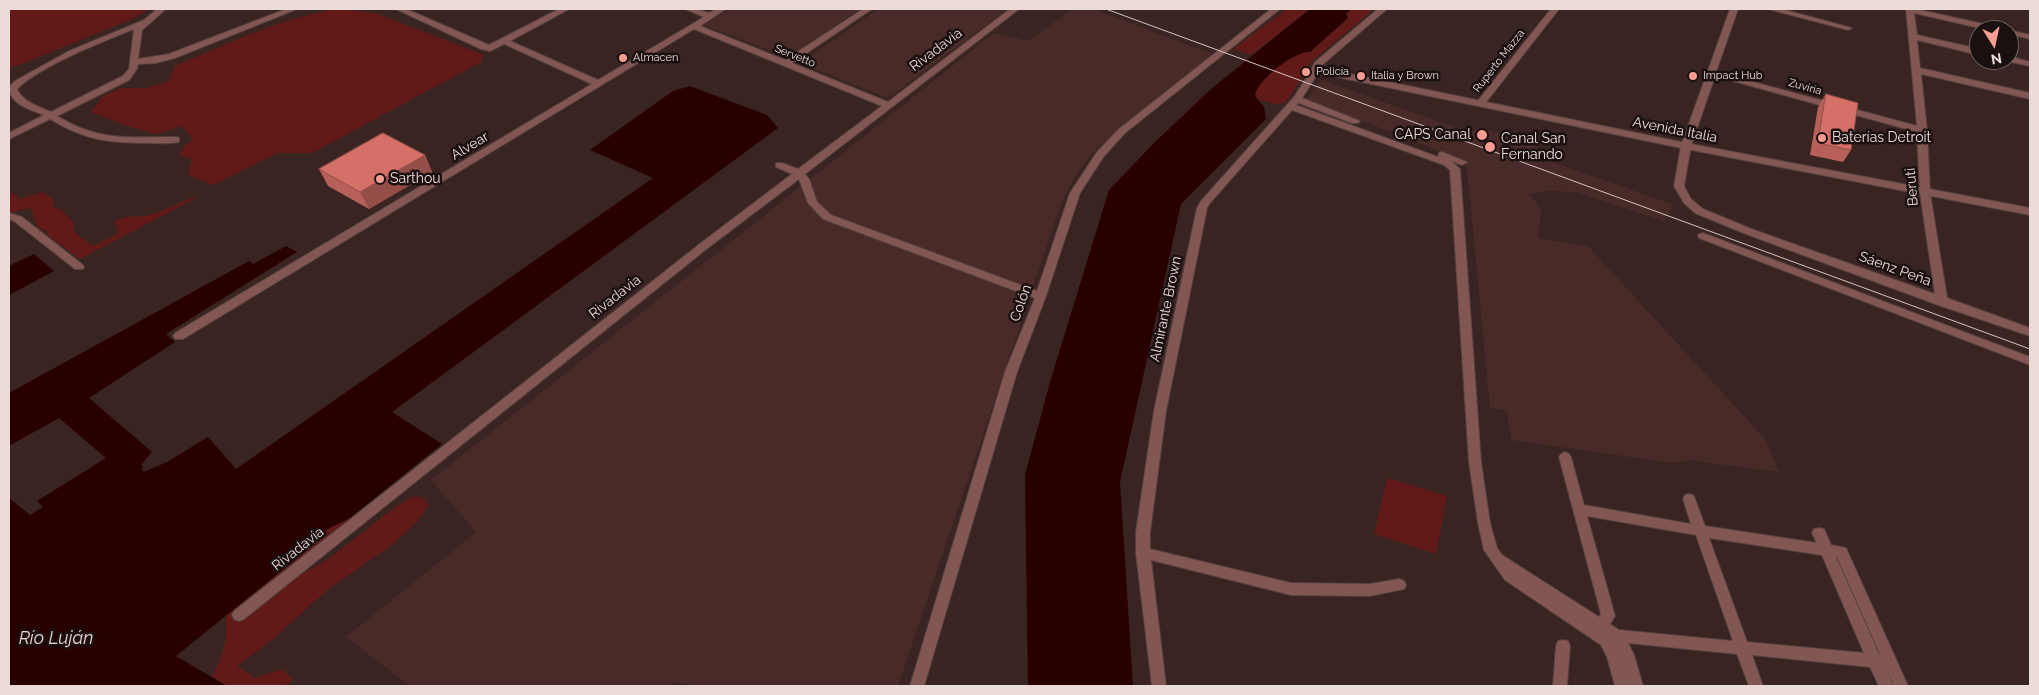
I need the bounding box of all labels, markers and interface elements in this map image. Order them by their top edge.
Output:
north arrow [1969,20,2019,70]
street label: Rivadavia [906,25,966,75]
street label: Ruperto Mazza [1470,27,1528,95]
street label: Servetto [773,42,817,70]
text: N [1990,50,2003,68]
place label: Almacen [633,51,678,65]
marker: Almacen [617,52,629,64]
place label: Policía [1316,65,1349,79]
marker: Policía [1300,66,1312,78]
place label: Italia y Brown [1371,69,1439,83]
place label: Impact Hub [1703,69,1763,83]
marker: Italia y Brown [1355,70,1367,82]
marker: Impact Hub [1687,70,1699,82]
street label: Zuviría [1787,76,1823,98]
street label: Avenida Italia [1631,114,1719,146]
place label: CAPS Canal [1394,127,1471,143]
street label: Alvear [448,128,492,164]
marker: CAPS Canal [1475,128,1489,142]
place label: Baterías Detroit [1832,130,1931,146]
place label: Canal San Fernando [1501,131,1566,164]
marker: Baterías Detroit [1816,132,1828,144]
marker: Canal San Fernando [1483,140,1497,154]
street label: Beruti [1902,167,1922,207]
place label: Sarthou [390,171,441,187]
marker: Sarthou [374,173,386,185]
street label: Sáenz Peña [1857,248,1933,290]
street label: Almirante Brown [1147,255,1185,363]
street label: Rivadavia [586,272,644,322]
street label: Colón [1007,282,1035,324]
street label: Rivadavia [269,524,327,574]
water label: Río Luján [19,628,93,650]

